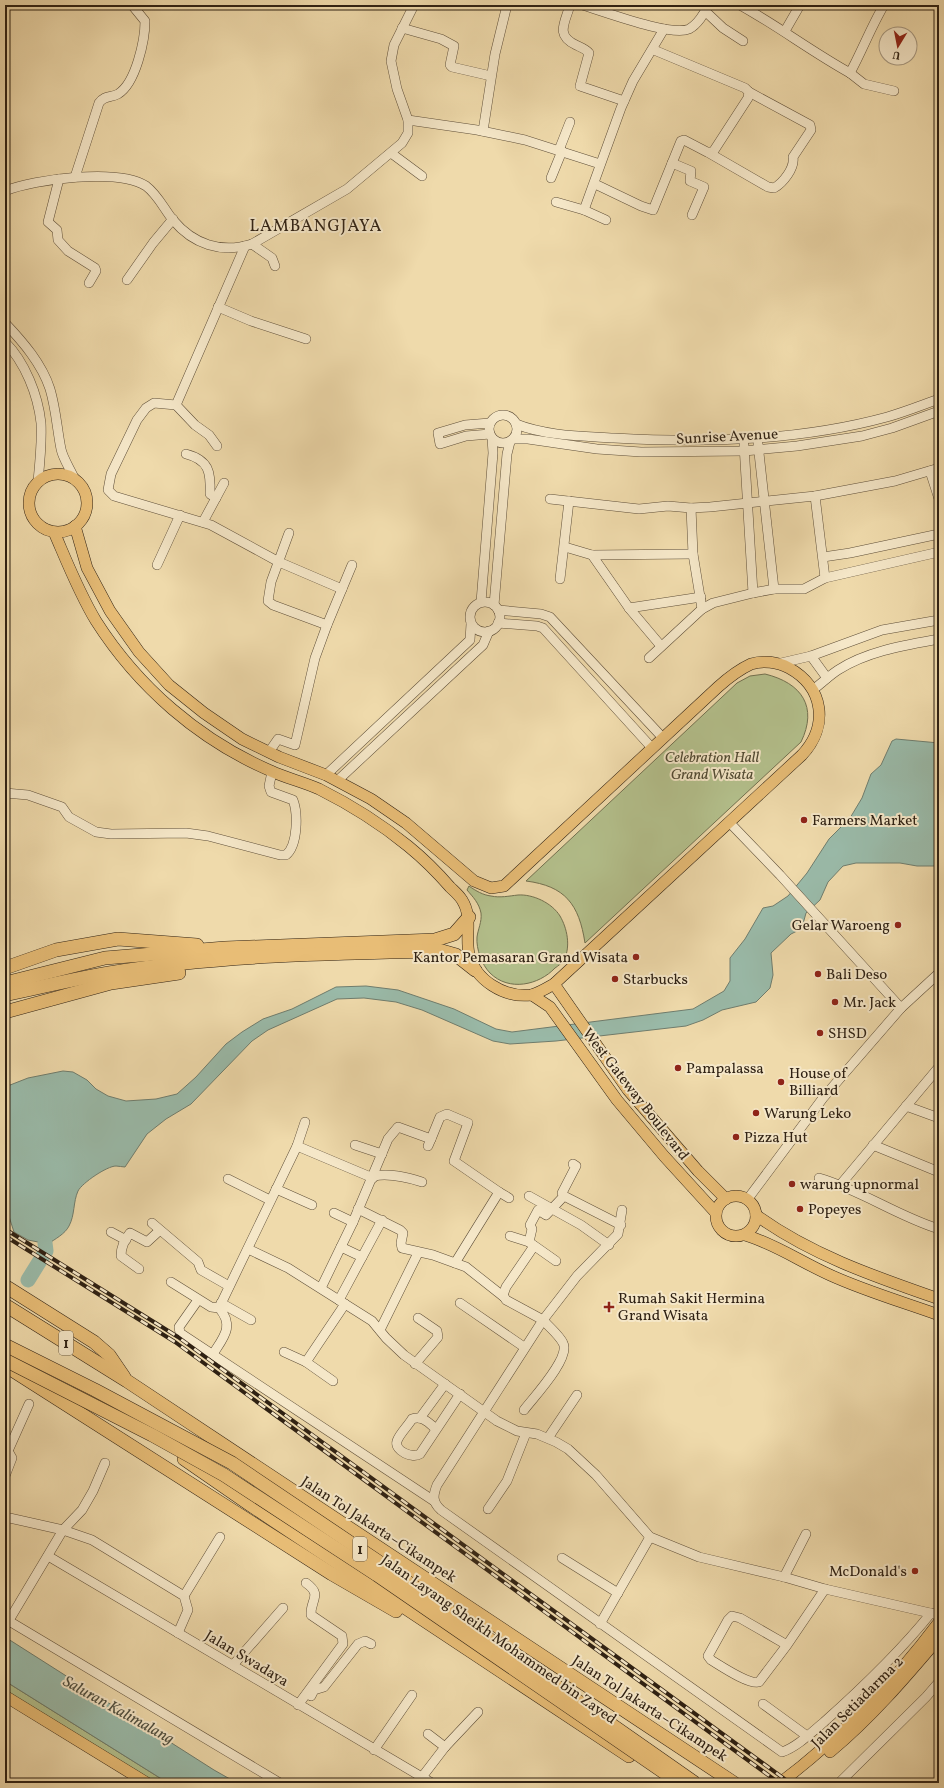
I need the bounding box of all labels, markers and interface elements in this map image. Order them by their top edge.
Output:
north arrow [878,26,918,66]
text: U [891,46,902,62]
district label: LAMBANGJAYA [249,215,383,238]
street label: Sunrise Avenue [676,424,779,451]
park label: Celebration Hall Grand Wisata [665,748,760,786]
place label: Farmers Market [812,811,918,832]
marker: Farmers Market [799,815,809,825]
place label: Gelar Waroeng [792,916,890,937]
marker: Gelar Waroeng [893,920,903,930]
place label: Kantor Pemasaran Grand Wisata [413,948,628,969]
marker: Kantor Pemasaran Grand Wisata [631,952,641,962]
place label: Bali Deso [826,965,887,986]
marker: Bali Deso [813,969,823,979]
place label: Starbucks [623,970,688,991]
marker: Starbucks [610,974,620,984]
place label: Mr. Jack [843,993,896,1014]
marker: Mr. Jack [830,997,840,1007]
street label: West Gateway Boulevard [576,1024,693,1165]
place label: SHSD [828,1024,867,1045]
marker: SHSD [815,1028,825,1038]
place label: Pampalassa [686,1059,764,1080]
marker: Pampalassa [673,1063,683,1073]
place label: House of Billiard [789,1064,848,1102]
marker: House of Billiard [776,1077,786,1087]
place label: Warung Leko [764,1104,851,1125]
marker: Warung Leko [751,1108,761,1118]
place label: Pizza Hut [744,1128,808,1149]
marker: Pizza Hut [731,1132,741,1142]
place label: warung upnormal [800,1175,919,1196]
marker: warung upnormal [787,1179,797,1189]
place label: Popeyes [808,1200,861,1221]
marker: Popeyes [795,1204,805,1214]
place label: Rumah Sakit Hermina Grand Wisata [618,1289,765,1327]
marker: Rumah Sakit Hermina Grand Wisata [603,1301,615,1313]
road number: 1 [59,1331,73,1355]
street label: Jalan Tol Jakarta–Cikampek [296,1472,460,1589]
road number: 1 [353,1537,367,1561]
street label: Jalan Layang Sheikh Mohammed bin Zayed [376,1550,620,1730]
place label: McDonald's [829,1562,907,1583]
marker: McDonald's [910,1566,920,1576]
street label: Jalan Swadaya [200,1626,292,1693]
street label: Jalan Tol Jakarta–Cikampek [567,1651,731,1768]
street label: Jalan Setiadarma 2 [807,1652,909,1754]
water label: Saluran Kalimalang [59,1671,177,1750]

